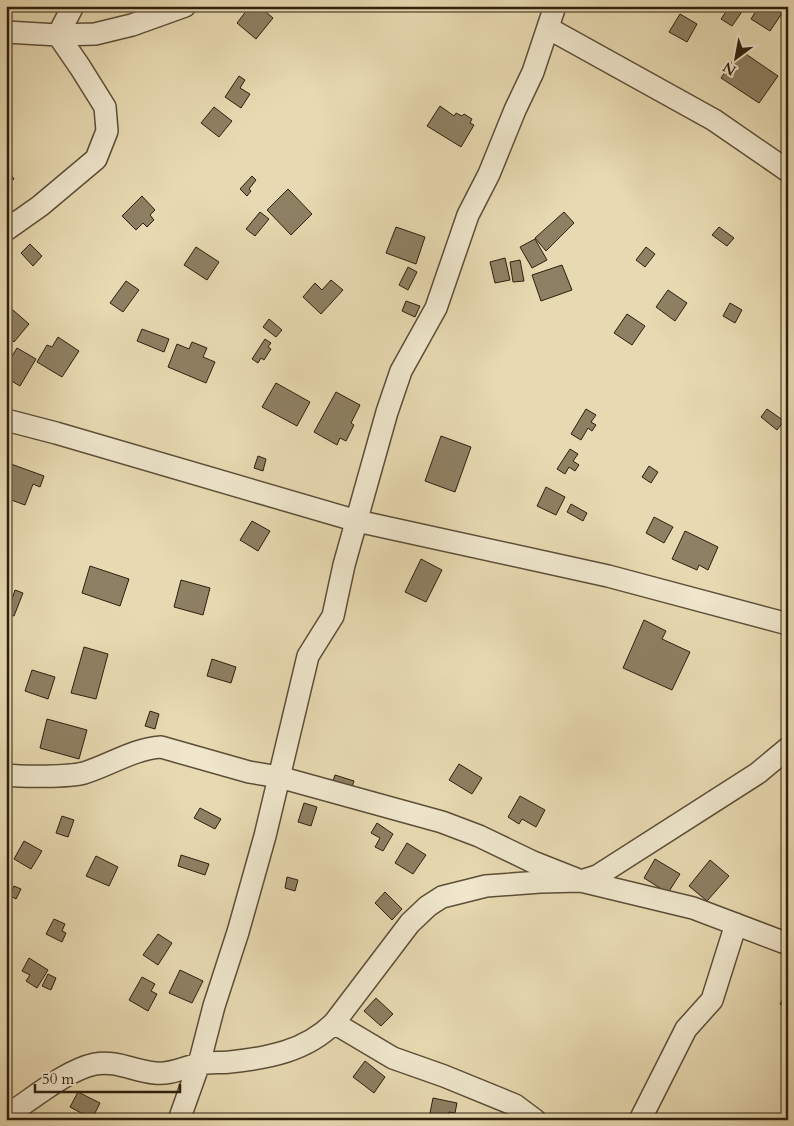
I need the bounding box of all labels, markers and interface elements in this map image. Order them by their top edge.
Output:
north arrow [712,32,762,82]
text: N [719,57,740,80]
scale bar [35,1061,180,1093]
text: 50 m [42,1069,74,1089]

